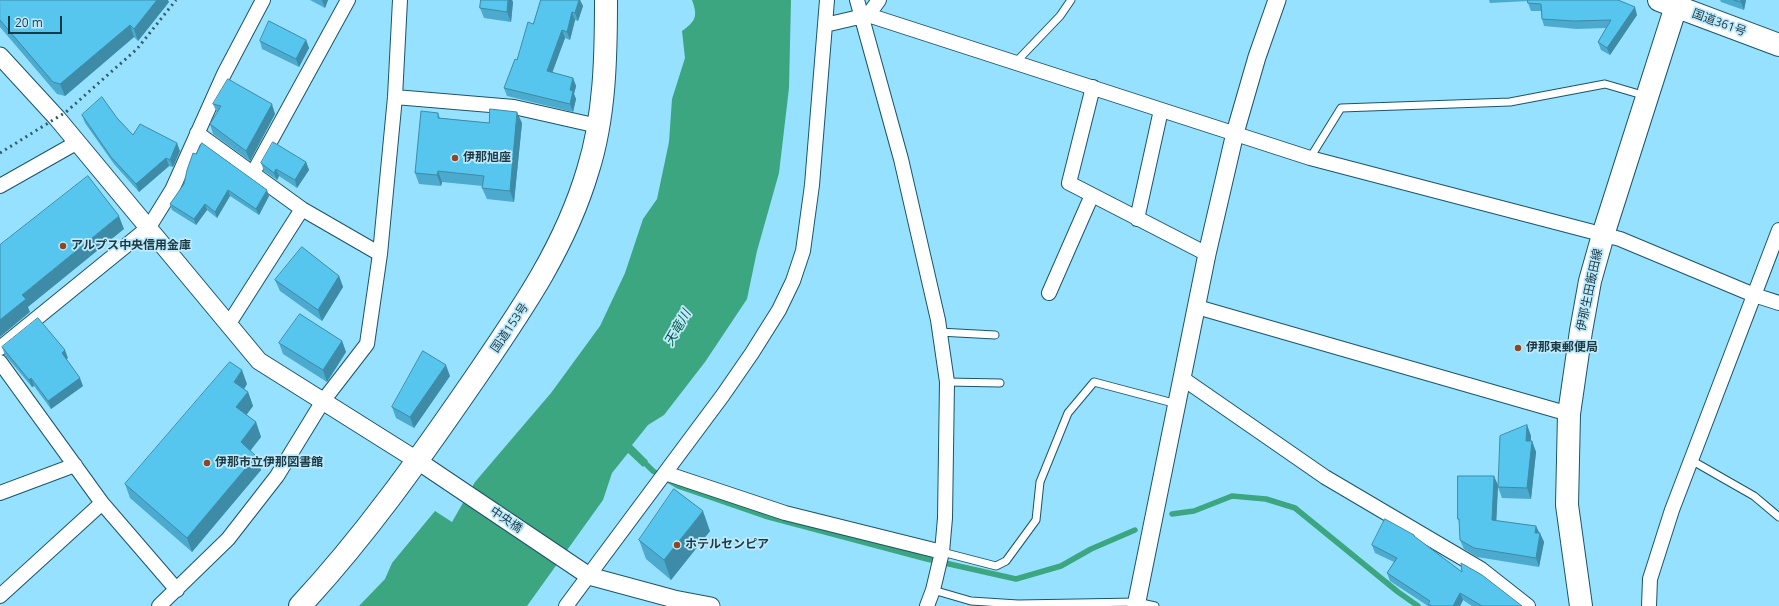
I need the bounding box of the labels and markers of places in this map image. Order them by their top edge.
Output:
place label: 伊那旭座 [463,151,511,165]
marker: 伊那旭座 [450,153,460,163]
place label: アルプス中央信用金庫 [71,239,191,253]
marker: アルプス中央信用金庫 [58,241,68,251]
place label: 伊那東郵便局 [1526,341,1598,355]
marker: 伊那東郵便局 [1513,343,1523,353]
place label: 伊那市立伊那図書館 [215,456,323,470]
marker: 伊那市立伊那図書館 [202,458,212,468]
place label: ホテルセンピア [685,538,769,552]
marker: ホテルセンピア [672,540,682,550]

